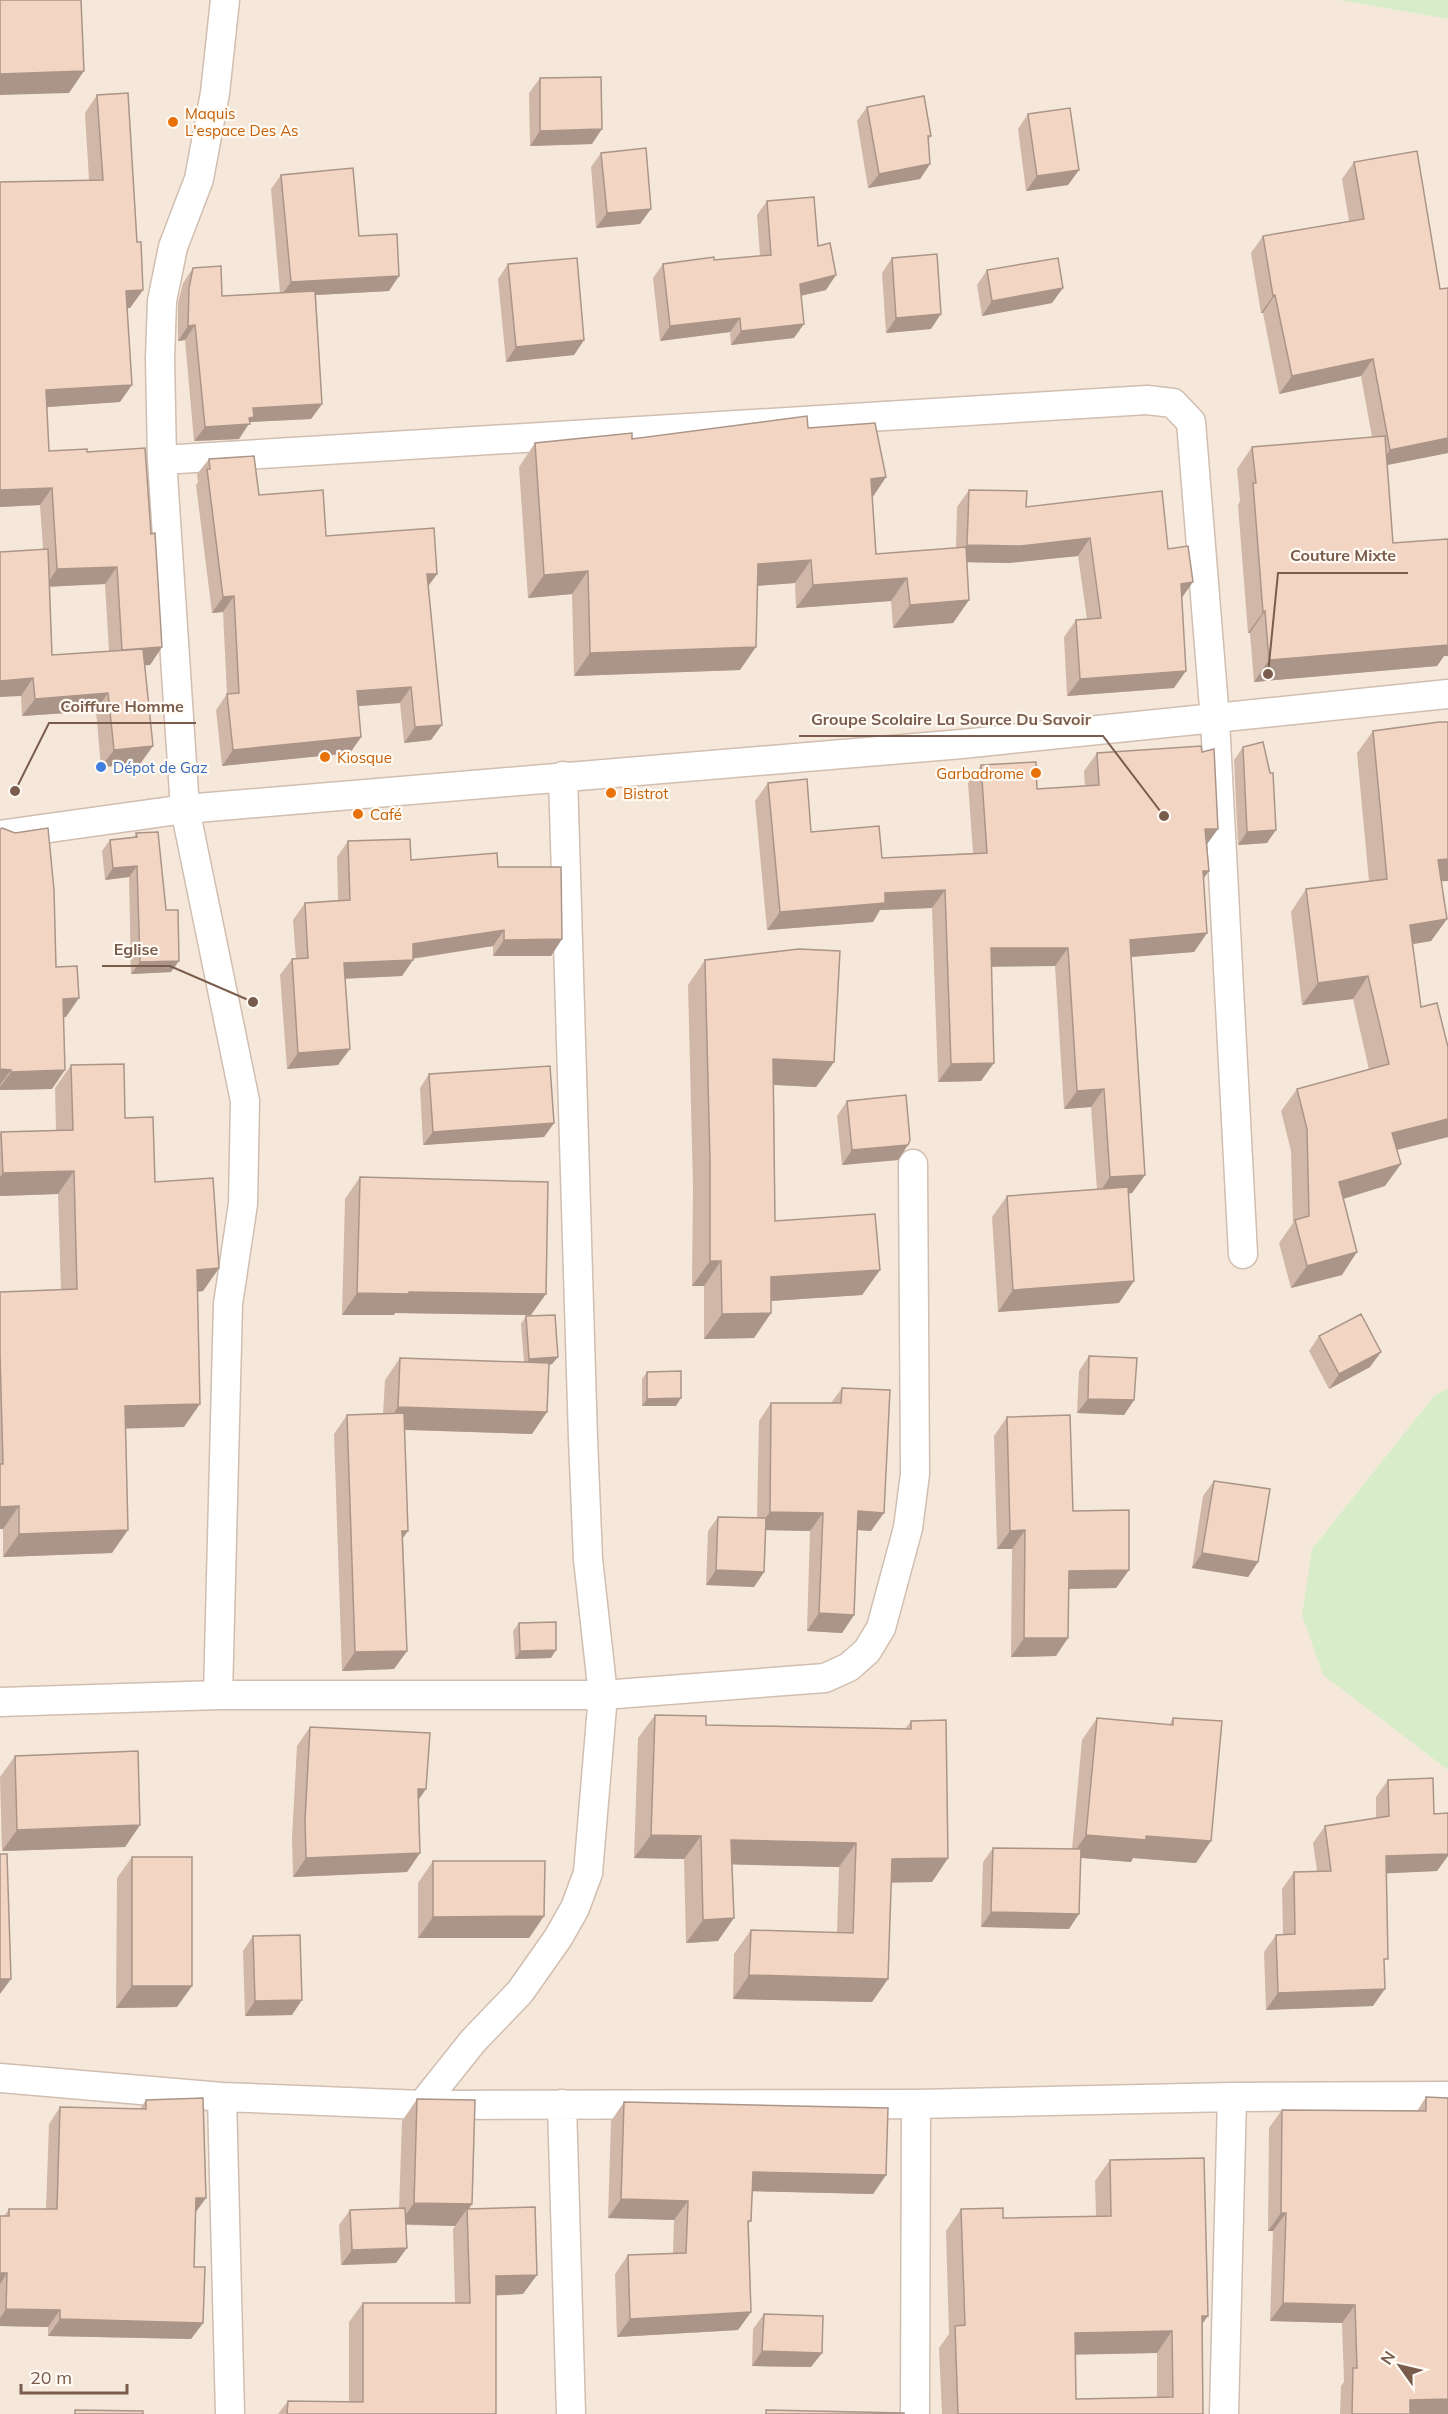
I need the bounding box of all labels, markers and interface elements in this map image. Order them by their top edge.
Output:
place label: Maquis L'espace Des As [185,104,299,140]
marker: Maquis L'espace Des As [166,115,180,129]
callout: Couture Mixte [1278,539,1408,573]
text: Couture Mixte [1290,545,1396,565]
callout: Coiffure Homme [49,689,196,723]
text: Coiffure Homme [60,696,184,716]
callout: Groupe Scolaire La Source Du Savoir [799,702,1103,736]
text: Groupe Scolaire La Source Du Savoir [811,709,1092,729]
place label: Kiosque [337,748,392,767]
marker: Kiosque [318,750,332,764]
place label: Dépot de Gaz [113,758,208,777]
marker: Dépot de Gaz [94,760,108,774]
place label: Garbadrome [936,764,1024,783]
marker: Garbadrome [1029,766,1043,780]
place label: Bistrot [623,784,668,803]
marker: Bistrot [604,786,618,800]
place label: Café [370,805,402,824]
marker: Café [351,807,365,821]
callout: Eglise [102,932,170,966]
text: Eglise [114,939,159,959]
north arrow [1370,2336,1430,2396]
text: N [1376,2347,1399,2368]
scale bar [21,2357,128,2395]
text: 20 m [30,2366,72,2389]

